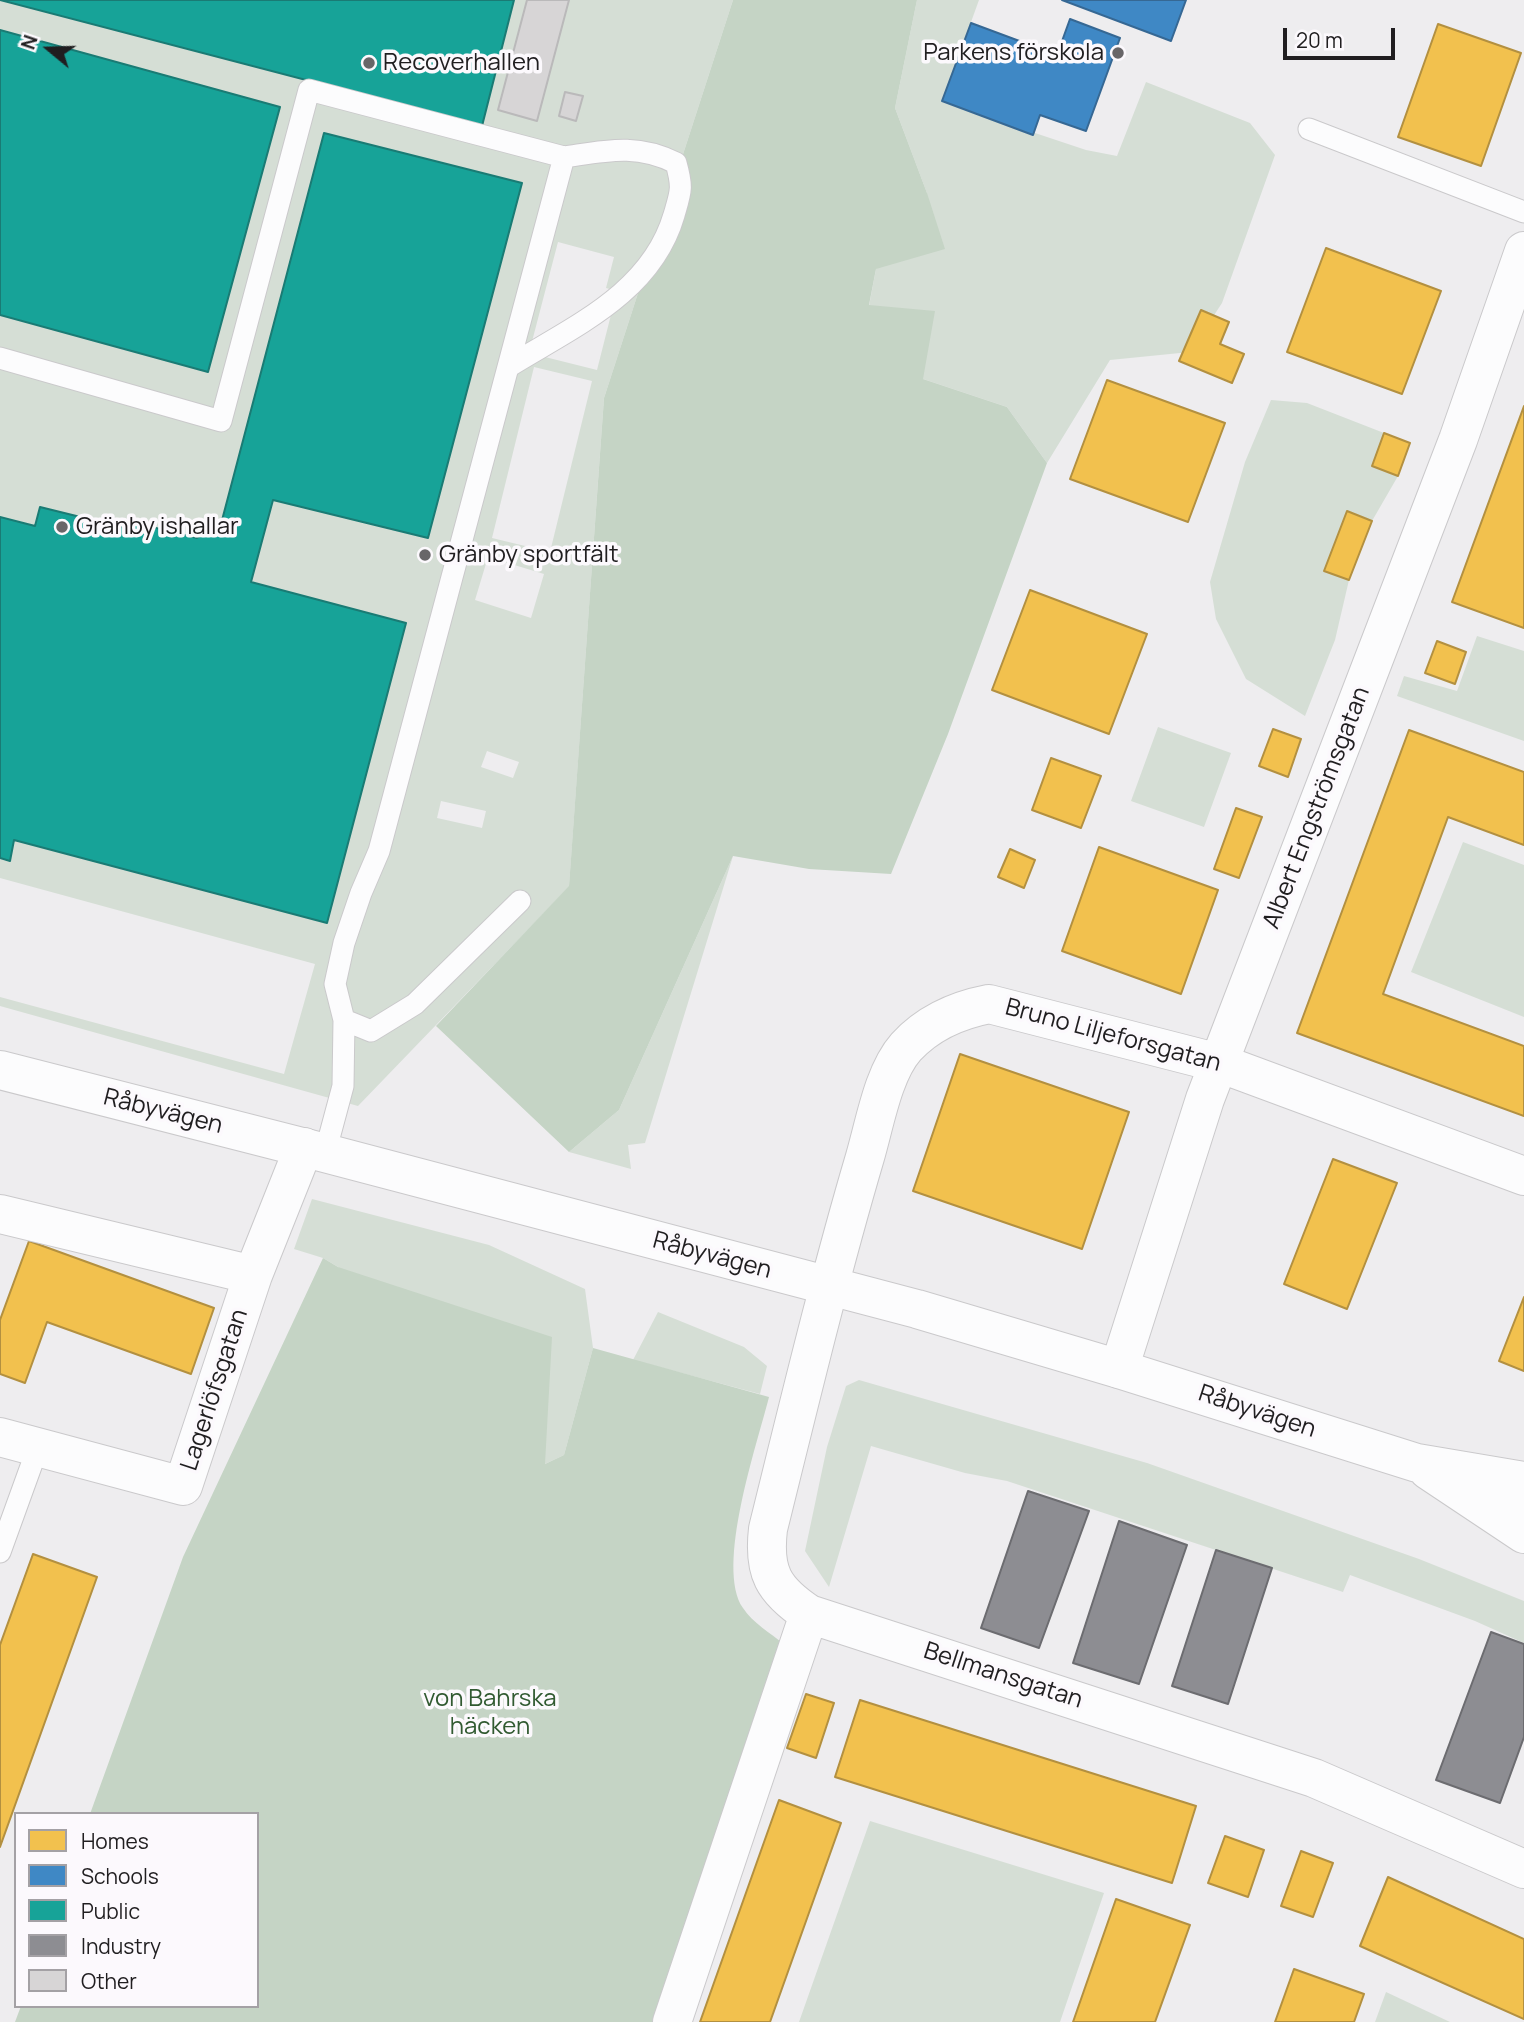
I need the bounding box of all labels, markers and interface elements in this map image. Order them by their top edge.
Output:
north arrow [14,14,84,84]
scale bar [1286,14,1398,58]
text: 20 m [1296,26,1343,54]
text: N [15,31,44,53]
place label: Parkens förskola [923,39,1104,67]
marker: Parkens förskola [1110,45,1126,61]
place label: Recoverhallen [383,49,540,77]
marker: Recoverhallen [361,55,377,71]
place label: Gränby ishallar [76,513,239,541]
marker: Gränby ishallar [54,519,70,535]
place label: Gränby sportfält [439,541,619,569]
marker: Gränby sportfält [417,547,433,563]
street label: Albert Engströmsgatan [1258,683,1376,933]
street label: Bruno Liljeforsgatan [1002,993,1224,1079]
street label: Råbyvägen [101,1083,225,1141]
street label: Råbyvägen [650,1226,774,1286]
street label: Lagerlöfsgatan [175,1306,255,1474]
street label: Råbyvägen [1195,1380,1319,1444]
street label: Bellmansgatan [920,1637,1086,1715]
park label: von Bahrska häcken [423,1685,557,1741]
legend [14,1812,259,2008]
text: Homes [81,1827,149,1855]
text: Schools [81,1862,159,1890]
text: Public [81,1897,140,1925]
text: Industry [81,1932,161,1960]
text: Other [81,1967,137,1995]

